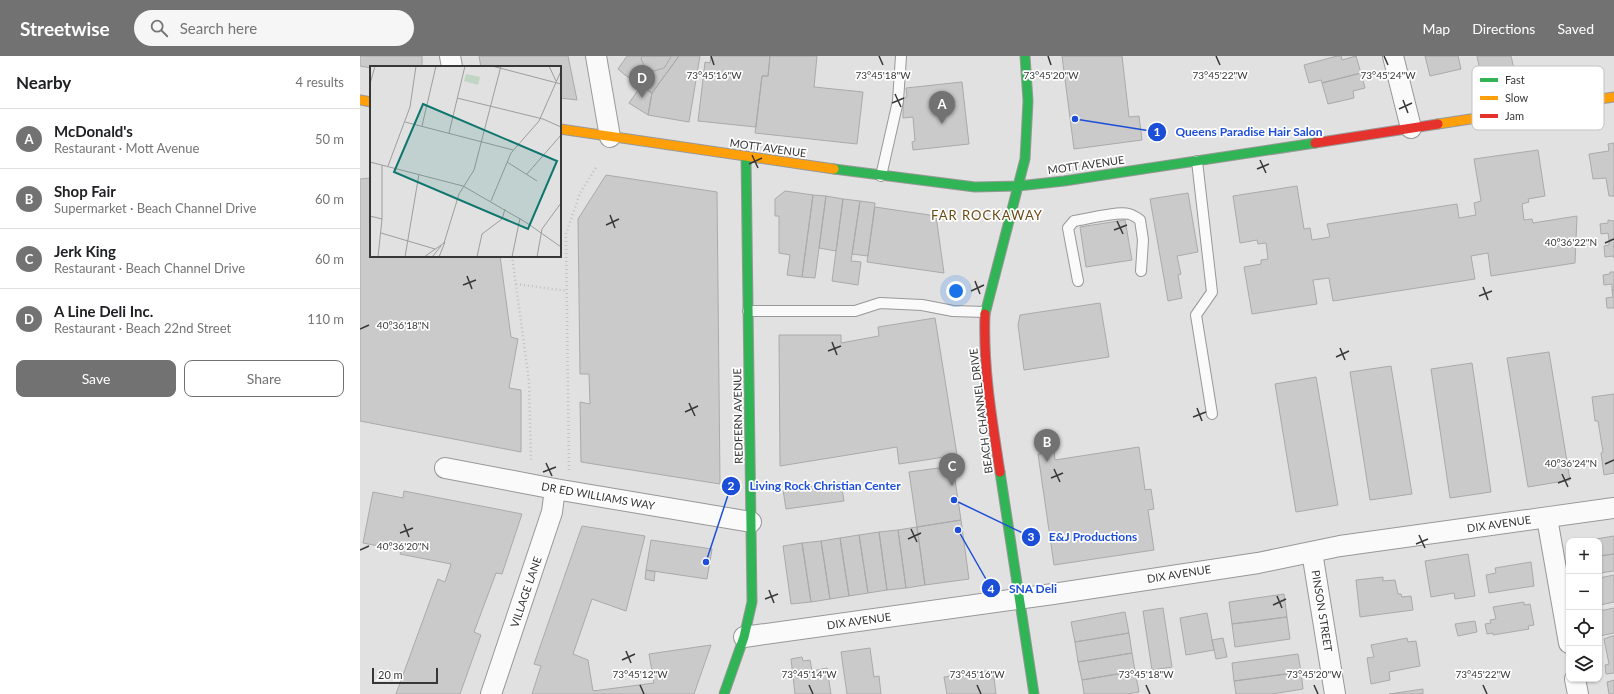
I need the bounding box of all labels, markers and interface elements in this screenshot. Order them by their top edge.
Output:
search box [134,10,414,46]
text: Streetwise [20,17,110,40]
icon: search [148,17,170,39]
text: Search here [180,19,257,37]
text: Map [1423,20,1450,37]
text: Directions [1472,20,1535,37]
text: Saved [1557,20,1594,37]
pin: D [629,65,655,98]
inset map [370,66,561,257]
legend [1472,66,1604,130]
text: 73°45'16"W [686,69,742,81]
text: 73°45'18"W [855,69,911,81]
text: 73°45'20"W [1023,69,1079,81]
text: 73°45'22"W [1192,69,1248,81]
text: 73°45'24"W [1360,69,1416,81]
text: Nearby [16,72,71,93]
text: Fast [1505,73,1525,86]
text: 4 results [296,74,344,90]
pin: A [929,91,955,124]
text: Slow [1505,91,1529,104]
text: Jam [1505,109,1524,122]
callout: Queens Paradise Hair Salon [1147,120,1331,144]
text: McDonald's [54,122,133,140]
text: 1 [1154,124,1161,139]
text: Queens Paradise Hair Salon [1175,124,1323,139]
text: A [24,131,34,147]
text: 50 m [315,131,344,147]
street label: MOTT AVENUE [729,136,807,159]
text: Restaurant · Mott Avenue [54,140,199,156]
street label: MOTT AVENUE [1047,153,1125,176]
text: Shop Fair [54,182,116,200]
text: B [25,191,33,207]
text: 60 m [315,191,344,207]
text: Supermarket · Beach Channel Drive [54,200,256,216]
district label: FAR ROCKAWAY [931,207,1043,223]
text: 40°36'22"N [1545,236,1597,248]
text: Jerk King [54,242,116,260]
text: C [25,251,33,267]
text: 60 m [315,251,344,267]
text: Restaurant · Beach Channel Drive [54,260,245,276]
your location [946,281,966,301]
text: A Line Deli Inc. [54,302,153,320]
text: D [24,311,34,327]
text: 110 m [307,311,344,327]
text: 40°36'18"N [377,319,429,331]
text: Restaurant · Beach 22nd Street [54,320,231,336]
street label: BEACH CHANNEL DRIVE [966,348,995,474]
button: Save [16,360,176,397]
button: Share [184,360,344,397]
street label: REDFERN AVENUE [730,368,745,464]
pin: B [1034,429,1060,462]
pin: C [939,453,965,486]
text: 40°36'24"N [1545,457,1597,469]
callout: Living Rock Christian Center [721,474,908,498]
text: 2 [728,478,735,493]
text: Living Rock Christian Center [749,478,901,493]
street label: DR ED WILLIAMS WAY [540,479,656,512]
street label: DIX AVENUE [1466,513,1532,534]
callout: E&J Productions [1021,525,1145,549]
text: 3 [1028,529,1035,544]
text: E&J Productions [1049,529,1137,544]
map controls [1566,538,1602,682]
button: + [1566,538,1602,574]
text: 40°36'20"N [377,540,429,552]
street label: VILLAGE LANE [507,555,544,629]
street label: DIX AVENUE [1146,562,1212,585]
street label: PINSON STREET [1310,569,1335,653]
button: − [1566,574,1602,610]
callout: SNA Deli [981,576,1065,600]
text: 4 [988,581,995,596]
text: SNA Deli [1009,581,1057,596]
street label: DIX AVENUE [826,610,892,631]
button: locate [1566,610,1602,646]
button: layers [1566,646,1602,682]
scale bar [372,666,438,685]
text: 20 m [378,668,403,681]
text: 73°45'12"W [612,668,668,680]
text: 73°45'14"W [781,668,837,680]
text: 73°45'16"W [949,668,1005,680]
text: 73°45'18"W [1118,668,1174,680]
text: 73°45'20"W [1286,668,1342,680]
text: 73°45'22"W [1455,668,1511,680]

